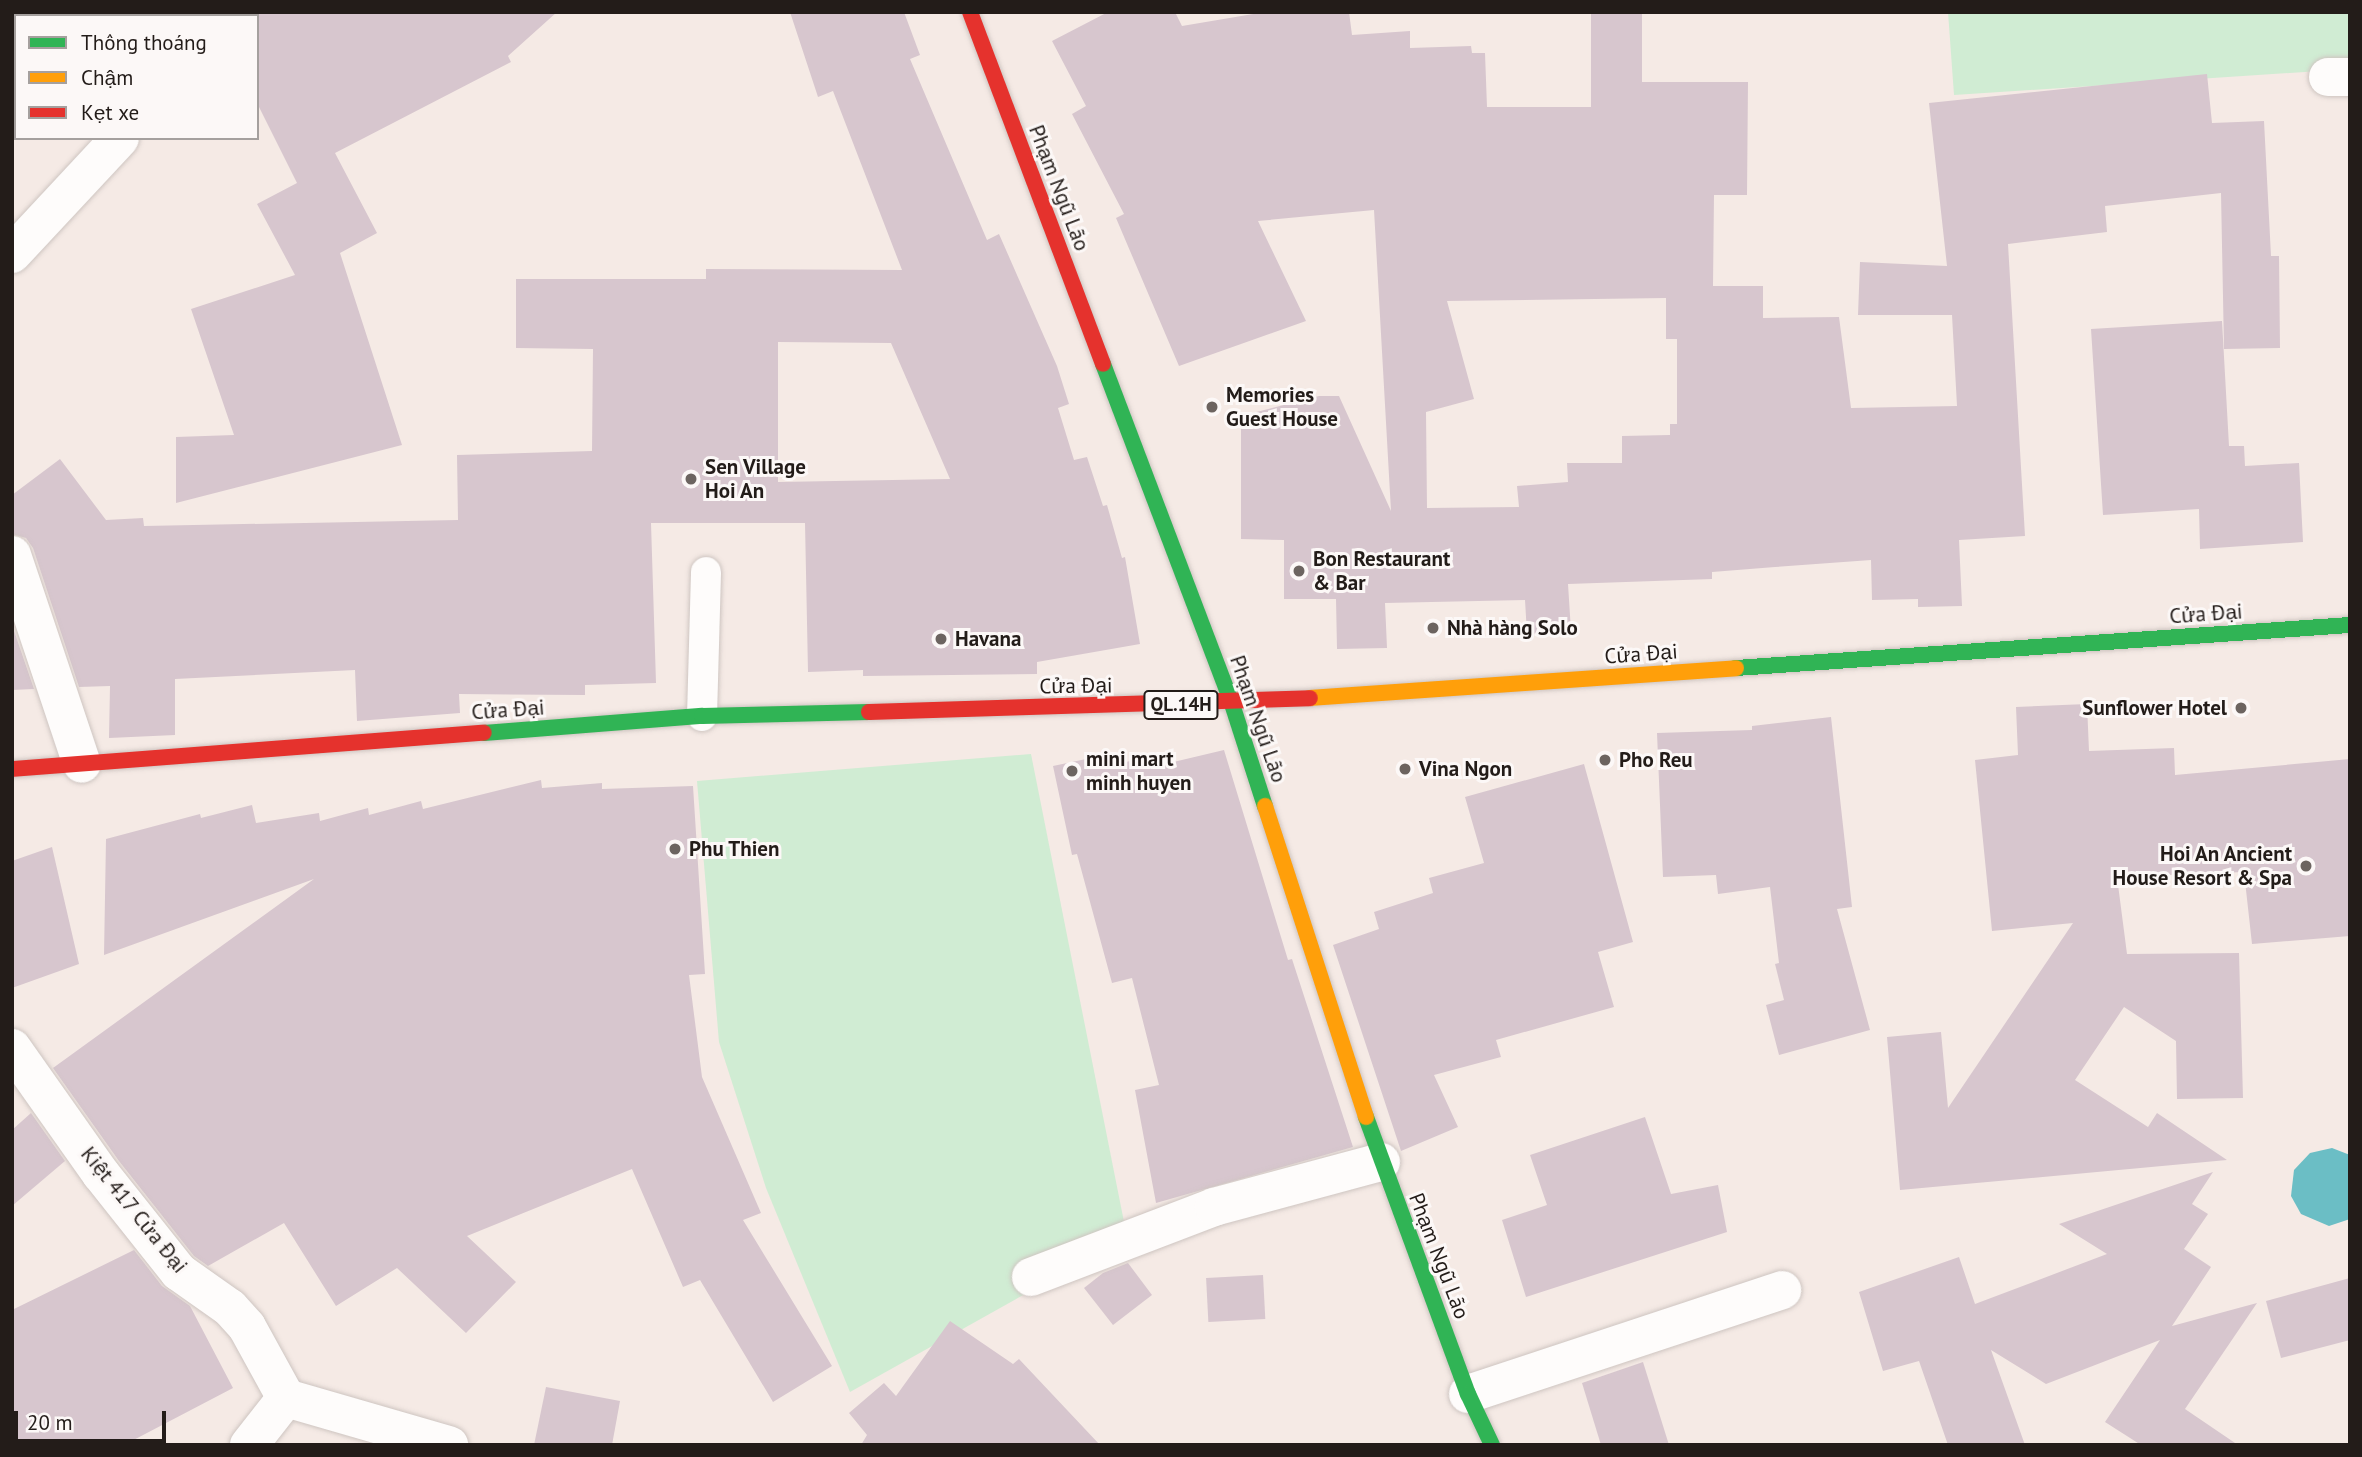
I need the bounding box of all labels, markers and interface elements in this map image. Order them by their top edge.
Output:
legend [14,14,259,140]
text: Thông thoáng [81,29,207,56]
text: Chậm [81,64,133,91]
text: Kẹt xe [81,99,139,126]
street label: Phạm Ngũ Lão [1023,121,1095,255]
place label: Memories Guest House [1226,382,1338,432]
marker: Memories Guest House [1204,399,1220,415]
place label: Sen Village Hoi An [705,454,807,504]
marker: Sen Village Hoi An [683,471,699,487]
place label: Bon Restaurant & Bar [1313,546,1450,596]
marker: Bon Restaurant & Bar [1291,563,1307,579]
street label: Cửa Đại [2169,599,2243,629]
place label: Nhà hàng Solo [1447,615,1578,641]
marker: Nhà hàng Solo [1425,620,1441,636]
place label: Havana [955,626,1021,652]
marker: Havana [933,631,949,647]
street label: Cửa Đại [1604,639,1678,669]
street label: Phạm Ngũ Lão [1224,652,1292,786]
street label: Cửa Đại [1039,673,1113,699]
road number: QL.14H [1142,690,1220,720]
street label: Cửa Đại [471,695,545,725]
place label: Sunflower Hotel [2082,695,2227,721]
marker: Sunflower Hotel [2233,700,2249,716]
place label: mini mart minh huyen [1086,746,1192,796]
place label: Pho Reu [1619,747,1693,773]
marker: Pho Reu [1597,752,1613,768]
place label: Vina Ngon [1419,756,1512,782]
marker: Vina Ngon [1397,761,1413,777]
marker: mini mart minh huyen [1064,763,1080,779]
place label: Phu Thien [689,836,780,862]
marker: Phu Thien [667,841,683,857]
place label: Hoi An Ancient House Resort & Spa [2113,841,2292,891]
marker: Hoi An Ancient House Resort & Spa [2298,858,2314,874]
street label: Kiệt 417 Cửa Đại [75,1141,193,1279]
street label: Phạm Ngũ Lão [1403,1189,1475,1323]
scale bar [18,1398,170,1442]
text: 20 m [27,1409,73,1436]

